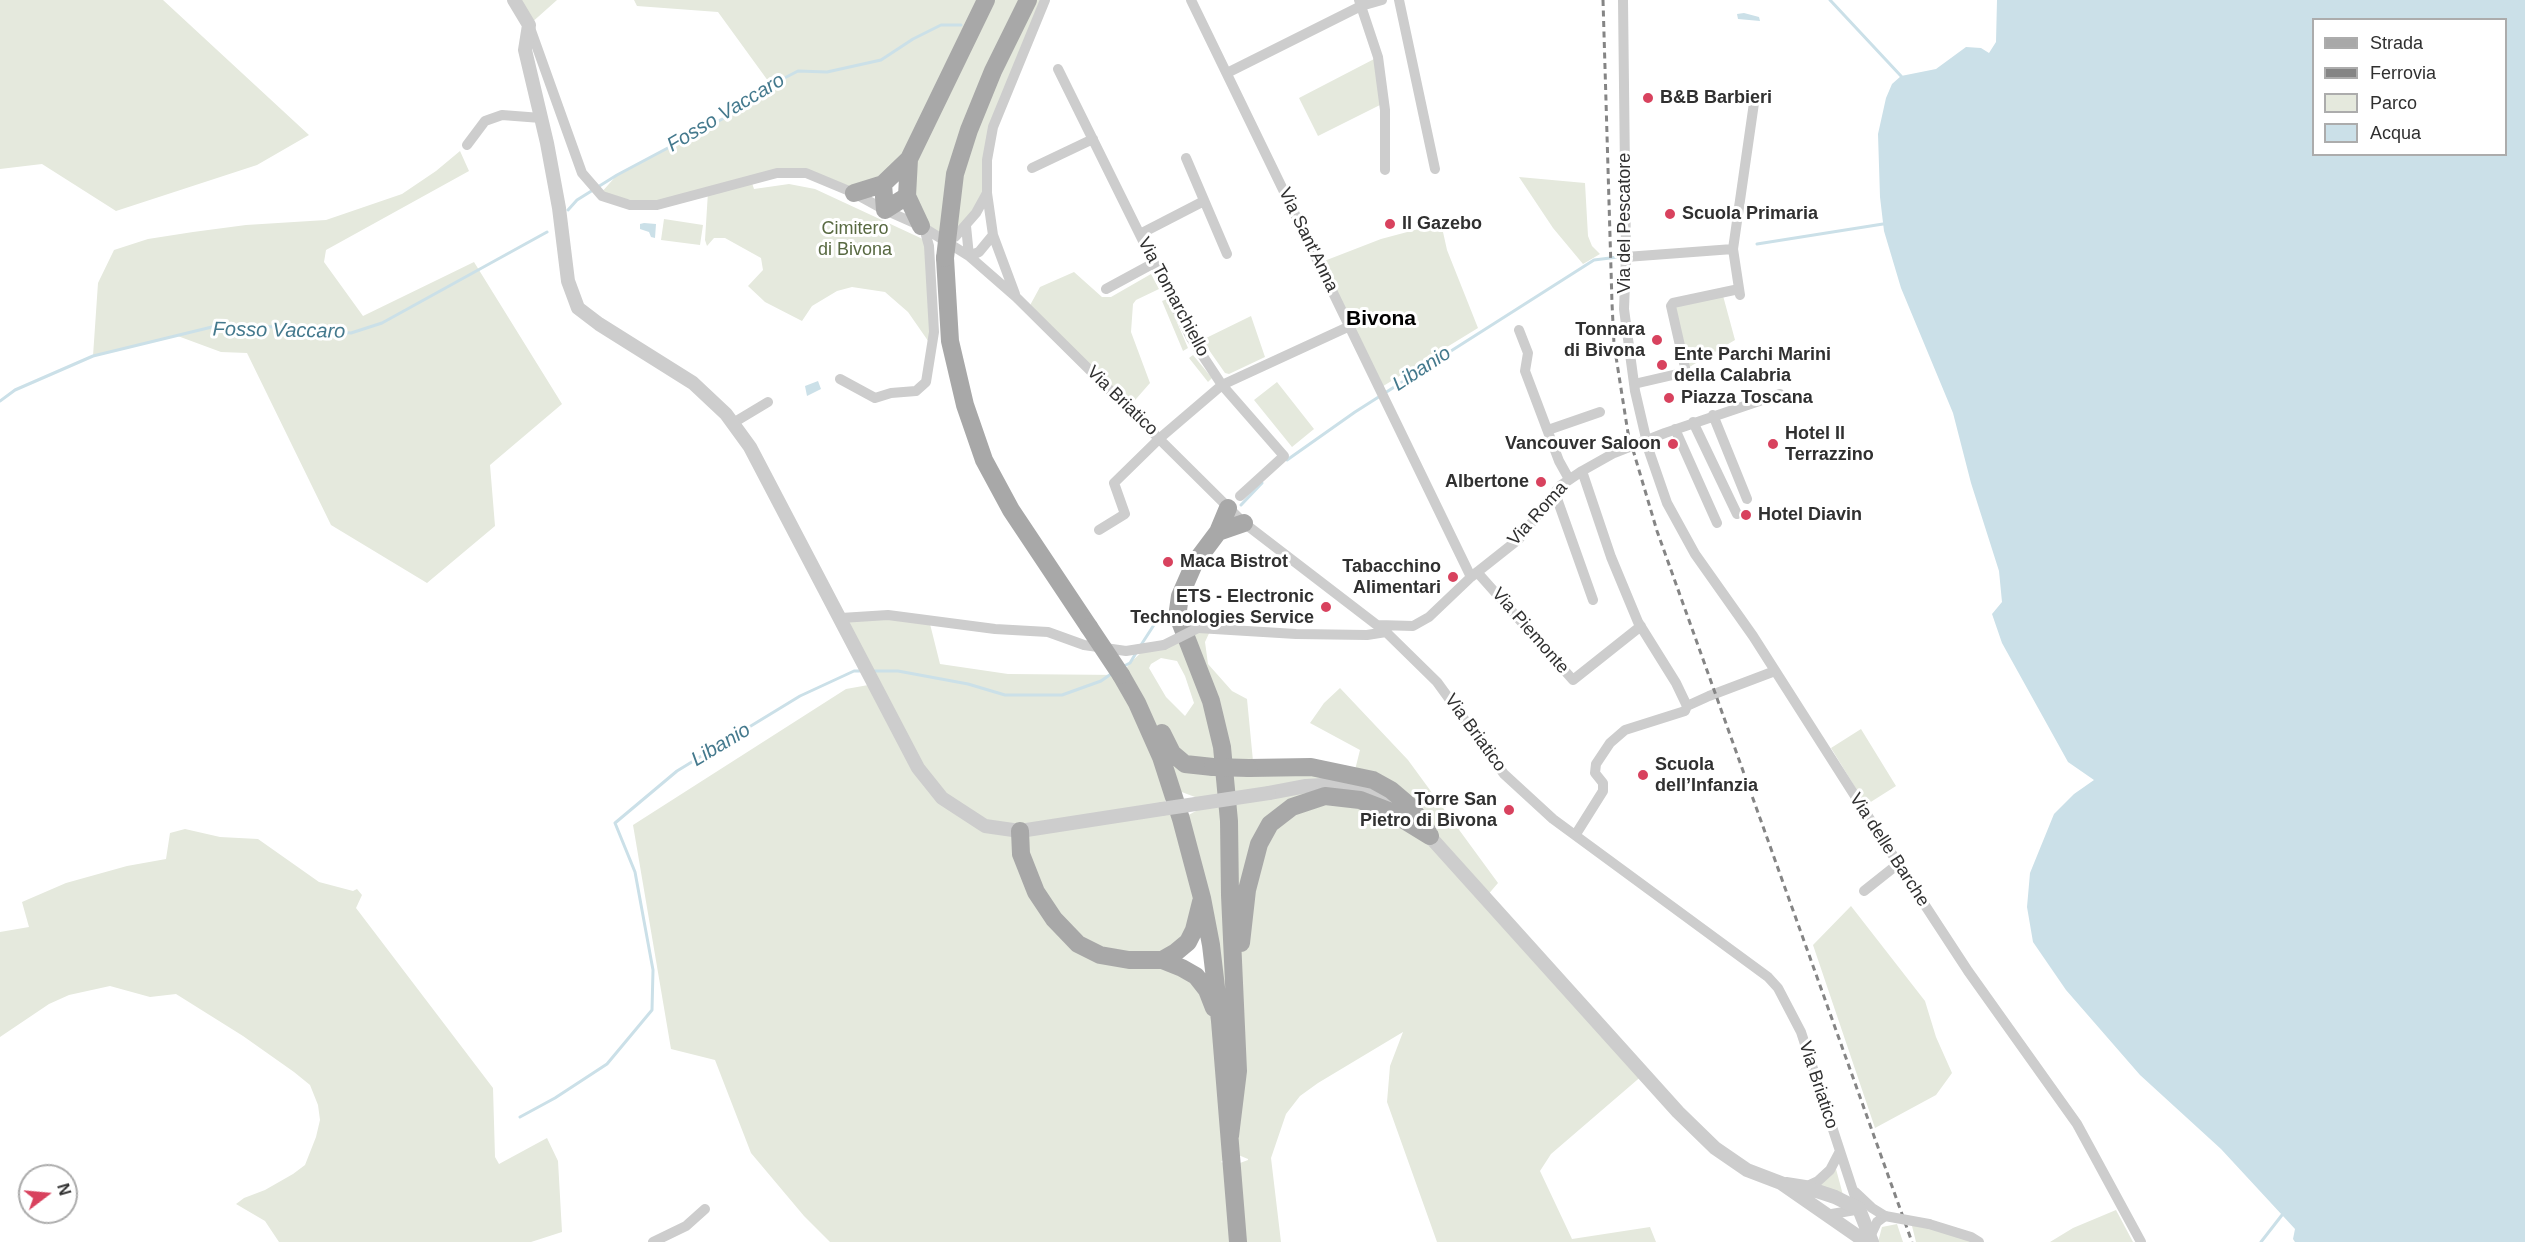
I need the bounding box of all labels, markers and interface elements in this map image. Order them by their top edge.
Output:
legend [2312,18,2507,156]
text: Strada [2370,33,2423,53]
text: Ferrovia [2370,63,2436,83]
water label: Fosso Vaccaro [663,69,789,157]
place label: B&B Barbieri [1660,87,1772,109]
marker: B&B Barbieri [1641,91,1655,105]
text: Parco [2370,93,2417,113]
text: Acqua [2370,123,2421,143]
street label: Via del Pescatore [1614,153,1636,293]
street label: Via Sant'Anna [1273,184,1343,296]
place label: Scuola Primaria [1682,203,1818,225]
marker: Scuola Primaria [1663,207,1677,221]
place label: Il Gazebo [1402,213,1482,235]
marker: Il Gazebo [1383,217,1397,231]
park label: Cimitero di Bivona [818,218,892,260]
street label: Via Tomarchiello [1133,234,1213,360]
district label: Bivona [1346,306,1416,332]
water label: Fosso Vaccaro [212,318,346,344]
place label: Tonnara di Bivona [1564,319,1645,362]
marker: Tonnara di Bivona [1650,333,1664,347]
water label: Libanio [1388,341,1456,397]
place label: Ente Parchi Marini della Calabria [1674,344,1831,386]
marker: Ente Parchi Marini della Calabria [1655,358,1669,372]
street label: Via Briatico [1082,362,1162,440]
place label: Piazza Toscana [1681,387,1813,409]
marker: Piazza Toscana [1662,391,1676,405]
place label: Hotel Il Terrazzino [1785,423,1874,466]
place label: Vancouver Saloon [1505,433,1661,455]
marker: Vancouver Saloon [1666,437,1680,451]
marker: Hotel Il Terrazzino [1766,437,1780,451]
place label: Albertone [1445,471,1529,493]
marker: Albertone [1534,475,1548,489]
street label: Via Roma [1504,478,1572,550]
place label: Hotel Diavin [1758,504,1862,526]
marker: Hotel Diavin [1739,508,1753,522]
place label: Maca Bistrot [1180,551,1288,573]
marker: Maca Bistrot [1161,555,1175,569]
place label: Tabacchino Alimentari [1342,556,1441,598]
marker: Tabacchino Alimentari [1446,570,1460,584]
street label: Via Piemonte [1487,584,1573,678]
place label: ETS - Electronic Technologies Service [1130,586,1314,628]
marker: ETS - Electronic Technologies Service [1319,600,1333,614]
street label: Via Briatico [1440,690,1510,776]
water label: Libanio [687,718,755,772]
place label: Scuola dell’Infanzia [1655,754,1758,796]
marker: Scuola dell’Infanzia [1636,768,1650,782]
place label: Torre San Pietro di Bivona [1360,789,1497,832]
street label: Via delle Barche [1844,789,1934,911]
marker: Torre San Pietro di Bivona [1502,803,1516,817]
street label: Via Briatico [1794,1039,1842,1131]
north arrow [18,1164,78,1224]
text: N [54,1182,74,1197]

